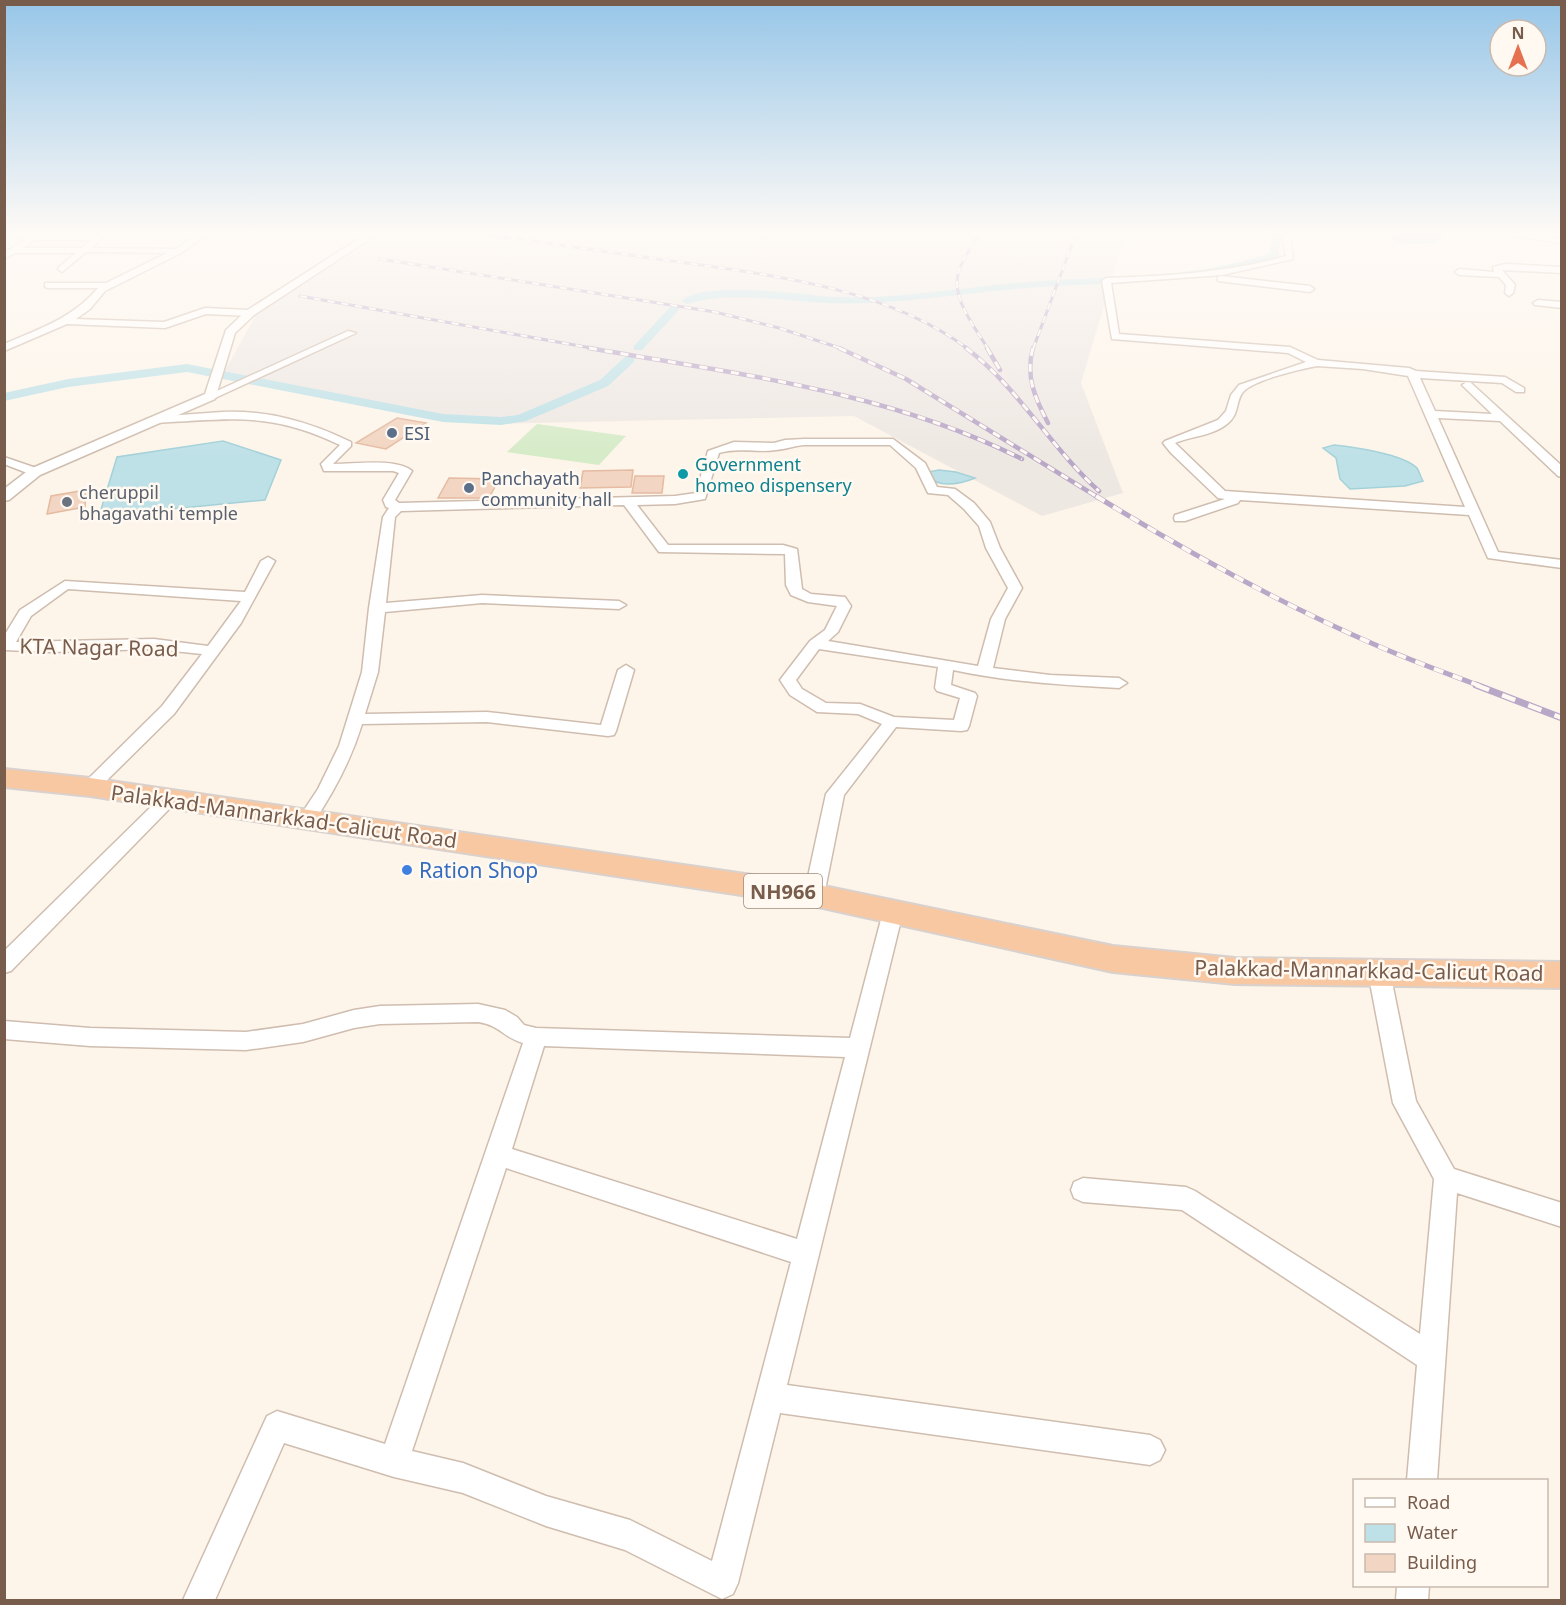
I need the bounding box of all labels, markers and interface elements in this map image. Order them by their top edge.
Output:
north arrow [1488,18,1548,78]
text: N [1511,22,1525,44]
place label: ESI [404,421,430,445]
marker: ESI [385,426,399,440]
place label: Government homeo dispensery [695,452,852,497]
place label: Panchayath community hall [481,466,612,511]
marker: Government homeo dispensery [676,467,690,481]
place label: cheruppil bhagavathi temple [79,480,238,525]
marker: Panchayath community hall [462,481,476,495]
marker: cheruppil bhagavathi temple [60,495,74,509]
street label: KTA Nagar Road [19,632,179,662]
street label: Palakkad-Mannarkkad-Calicut Road [109,778,459,854]
place label: Ration Shop [419,856,538,884]
marker: Ration Shop [400,863,414,877]
road number: NH966 [744,874,822,908]
street label: Palakkad-Mannarkkad-Calicut Road [1194,953,1544,987]
legend [1353,1479,1548,1587]
text: Road [1407,1490,1450,1514]
text: Water [1407,1520,1458,1544]
text: Building [1407,1550,1477,1574]

